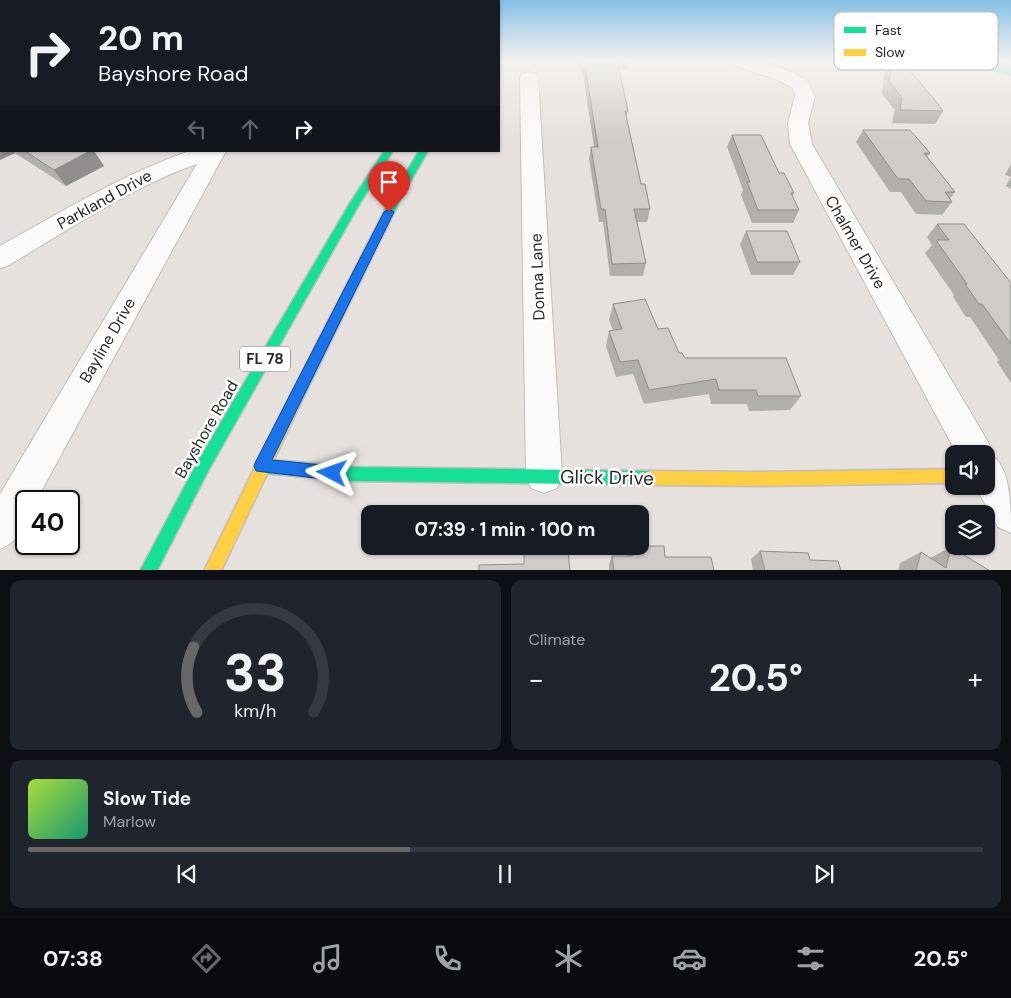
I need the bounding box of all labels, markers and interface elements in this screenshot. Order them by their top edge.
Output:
legend [834,12,998,70]
text: 20 m [98,15,184,61]
icon: right [15,20,80,85]
text: Fast [875,21,902,39]
text: Slow [875,43,905,61]
text: Bayshore Road [98,59,249,88]
icon: left [183,115,211,143]
icon: ahead [236,115,264,143]
icon: right [289,115,317,143]
pin [368,161,410,212]
street label: Parkland Drive [53,165,155,234]
icon: arrive [375,168,403,196]
street label: Chalmer Drive [820,192,891,293]
street label: Donna Lane [525,233,550,321]
street label: Bayline Drive [75,294,140,387]
road number: FL 78 [240,346,290,372]
street label: Bayshore Road [170,377,243,482]
map controls [945,445,995,555]
button: sound [945,445,995,495]
position arrow [305,446,357,498]
street label: Glick Drive [560,464,654,491]
speed limit sign: 40 [15,490,80,555]
button: layers [945,505,995,555]
text: 07:39 · 1 min · 100 m [414,517,596,542]
text: Climate [529,629,585,650]
text: 33 [224,639,287,707]
text: 20.5° [709,653,803,703]
text: − [529,661,544,698]
text: + [968,661,983,698]
text: km/h [234,699,276,723]
text: Slow Tide [103,786,191,811]
text: Marlow [103,811,156,832]
icon: previous [173,860,201,888]
icon: pause [491,860,519,888]
icon: next [810,860,838,888]
icon: directions [189,941,224,976]
icon: music [310,941,345,976]
icon: phone [430,941,465,976]
icon: climate [551,941,586,976]
icon: car [672,941,707,976]
icon: filters [793,941,828,976]
text: 07:38 [43,944,103,973]
text: 20.5° [914,944,968,973]

